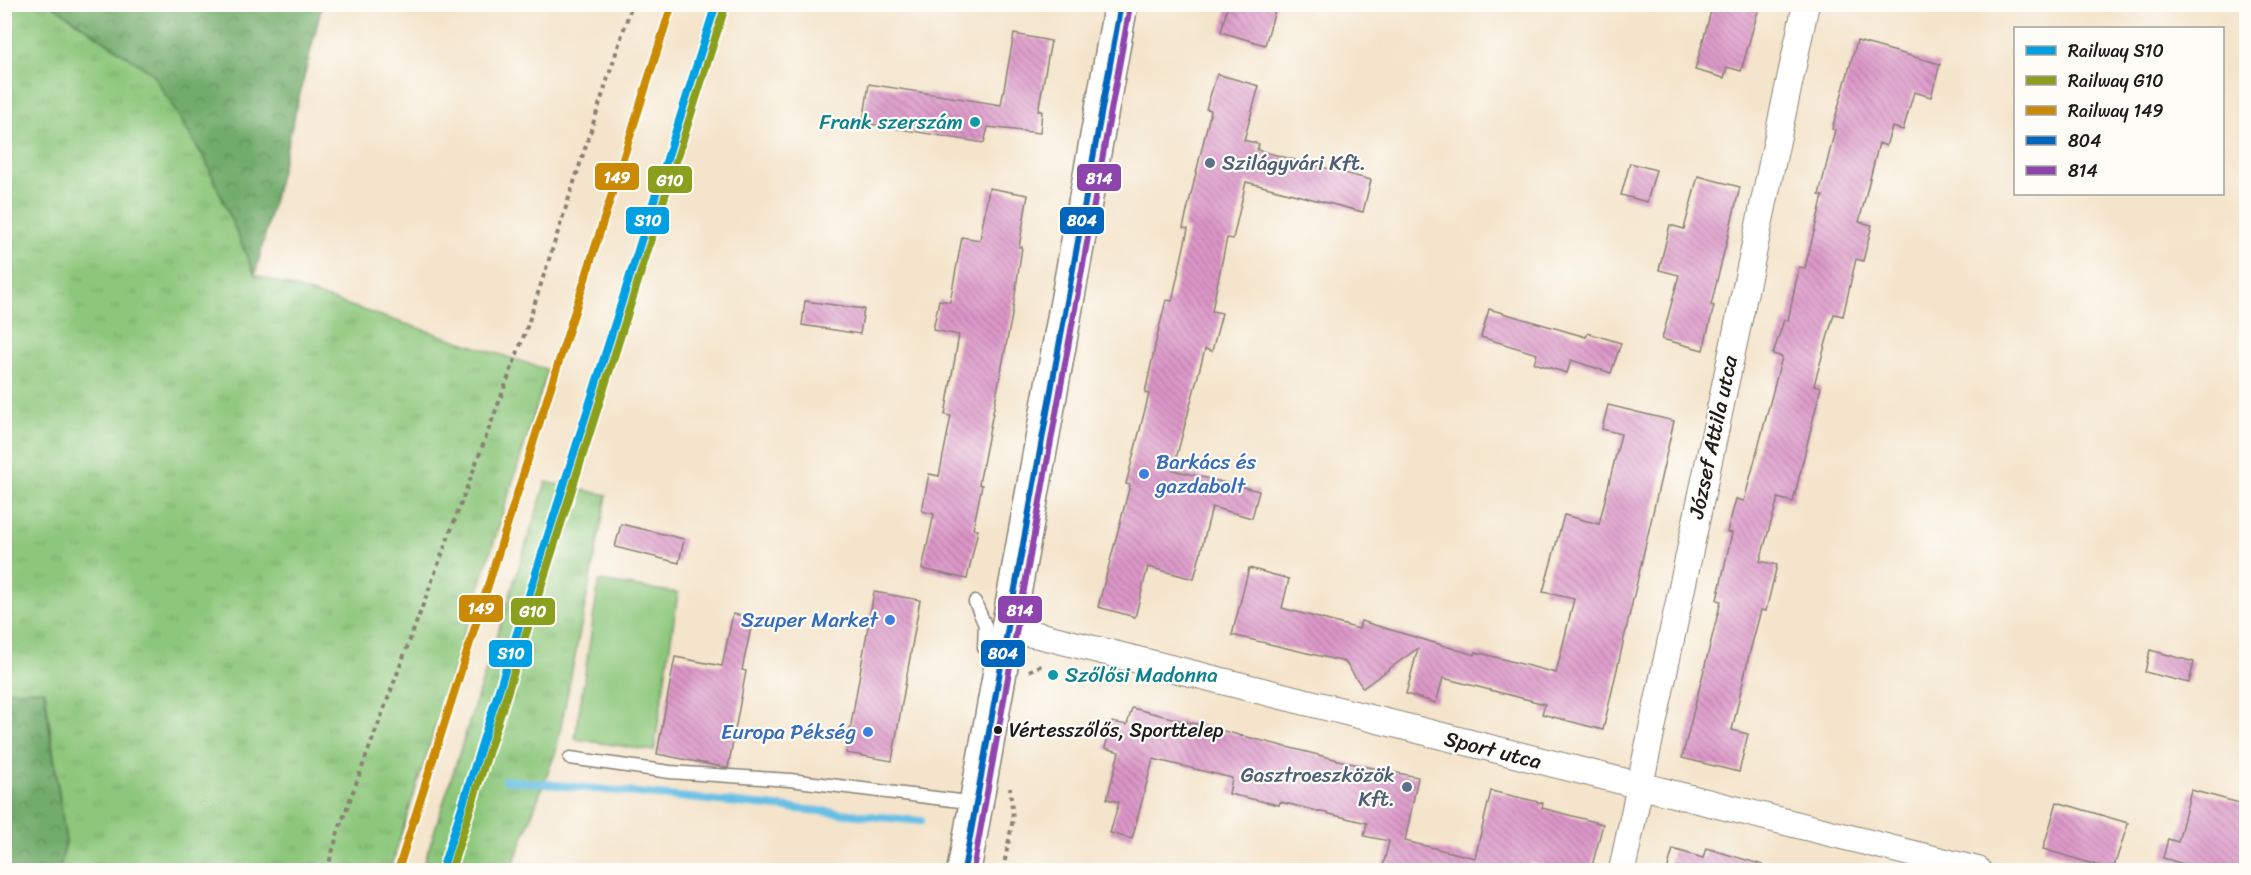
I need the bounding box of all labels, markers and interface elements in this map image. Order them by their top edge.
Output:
legend [2014,27,2224,195]
text: Railway S10 [2068,35,2164,67]
text: Railway G10 [2068,65,2164,97]
text: Railway 149 [2068,95,2163,127]
place label: Frank szerszám [819,103,963,141]
marker: Frank szerszám [968,115,982,129]
text: 804 [2068,125,2101,157]
place label: Szilágyvári Kft. [1222,144,1366,182]
text: 814 [2068,155,2098,187]
marker: Szilágyvári Kft. [1203,156,1217,170]
line badge: 149 [594,162,640,191]
text: 149 [604,163,631,192]
line badge: 814 [1076,163,1122,192]
text: 814 [1085,164,1112,193]
line badge: G10 [647,165,693,194]
text: G10 [656,166,683,195]
line badge: S10 [625,206,670,235]
text: S10 [633,206,662,235]
line badge: 804 [1059,206,1105,235]
text: 804 [1066,206,1097,235]
street label: József Attila utca [1677,351,1749,523]
place label: Barkács és gazdabolt [1154,443,1256,505]
marker: Barkács és gazdabolt [1137,467,1151,481]
line badge: 149 [458,594,504,623]
text: 149 [468,594,495,623]
line badge: 814 [997,595,1043,624]
text: 814 [1006,596,1033,625]
line badge: G10 [510,597,556,626]
text: G10 [519,597,546,626]
place label: Szuper Market [741,601,880,639]
marker: Szuper Market [883,613,897,627]
line badge: S10 [488,639,533,668]
text: S10 [496,639,525,668]
line badge: 804 [980,639,1026,668]
text: 804 [987,639,1018,668]
place label: Szőlősi Madonna [1065,656,1218,694]
marker: Szőlősi Madonna [1046,668,1060,682]
place label: Europa Pékség [721,713,856,751]
place label: Vértesszőlős, Sporttelep [1009,713,1224,748]
street label: Sport utca [1440,720,1546,781]
marker: Vértesszőlős, Sporttelep [992,724,1004,736]
marker: Europa Pékség [861,725,875,739]
place label: Gasztroeszközök Kft. [1241,756,1395,818]
marker: Gasztroeszközök Kft. [1400,780,1414,794]

